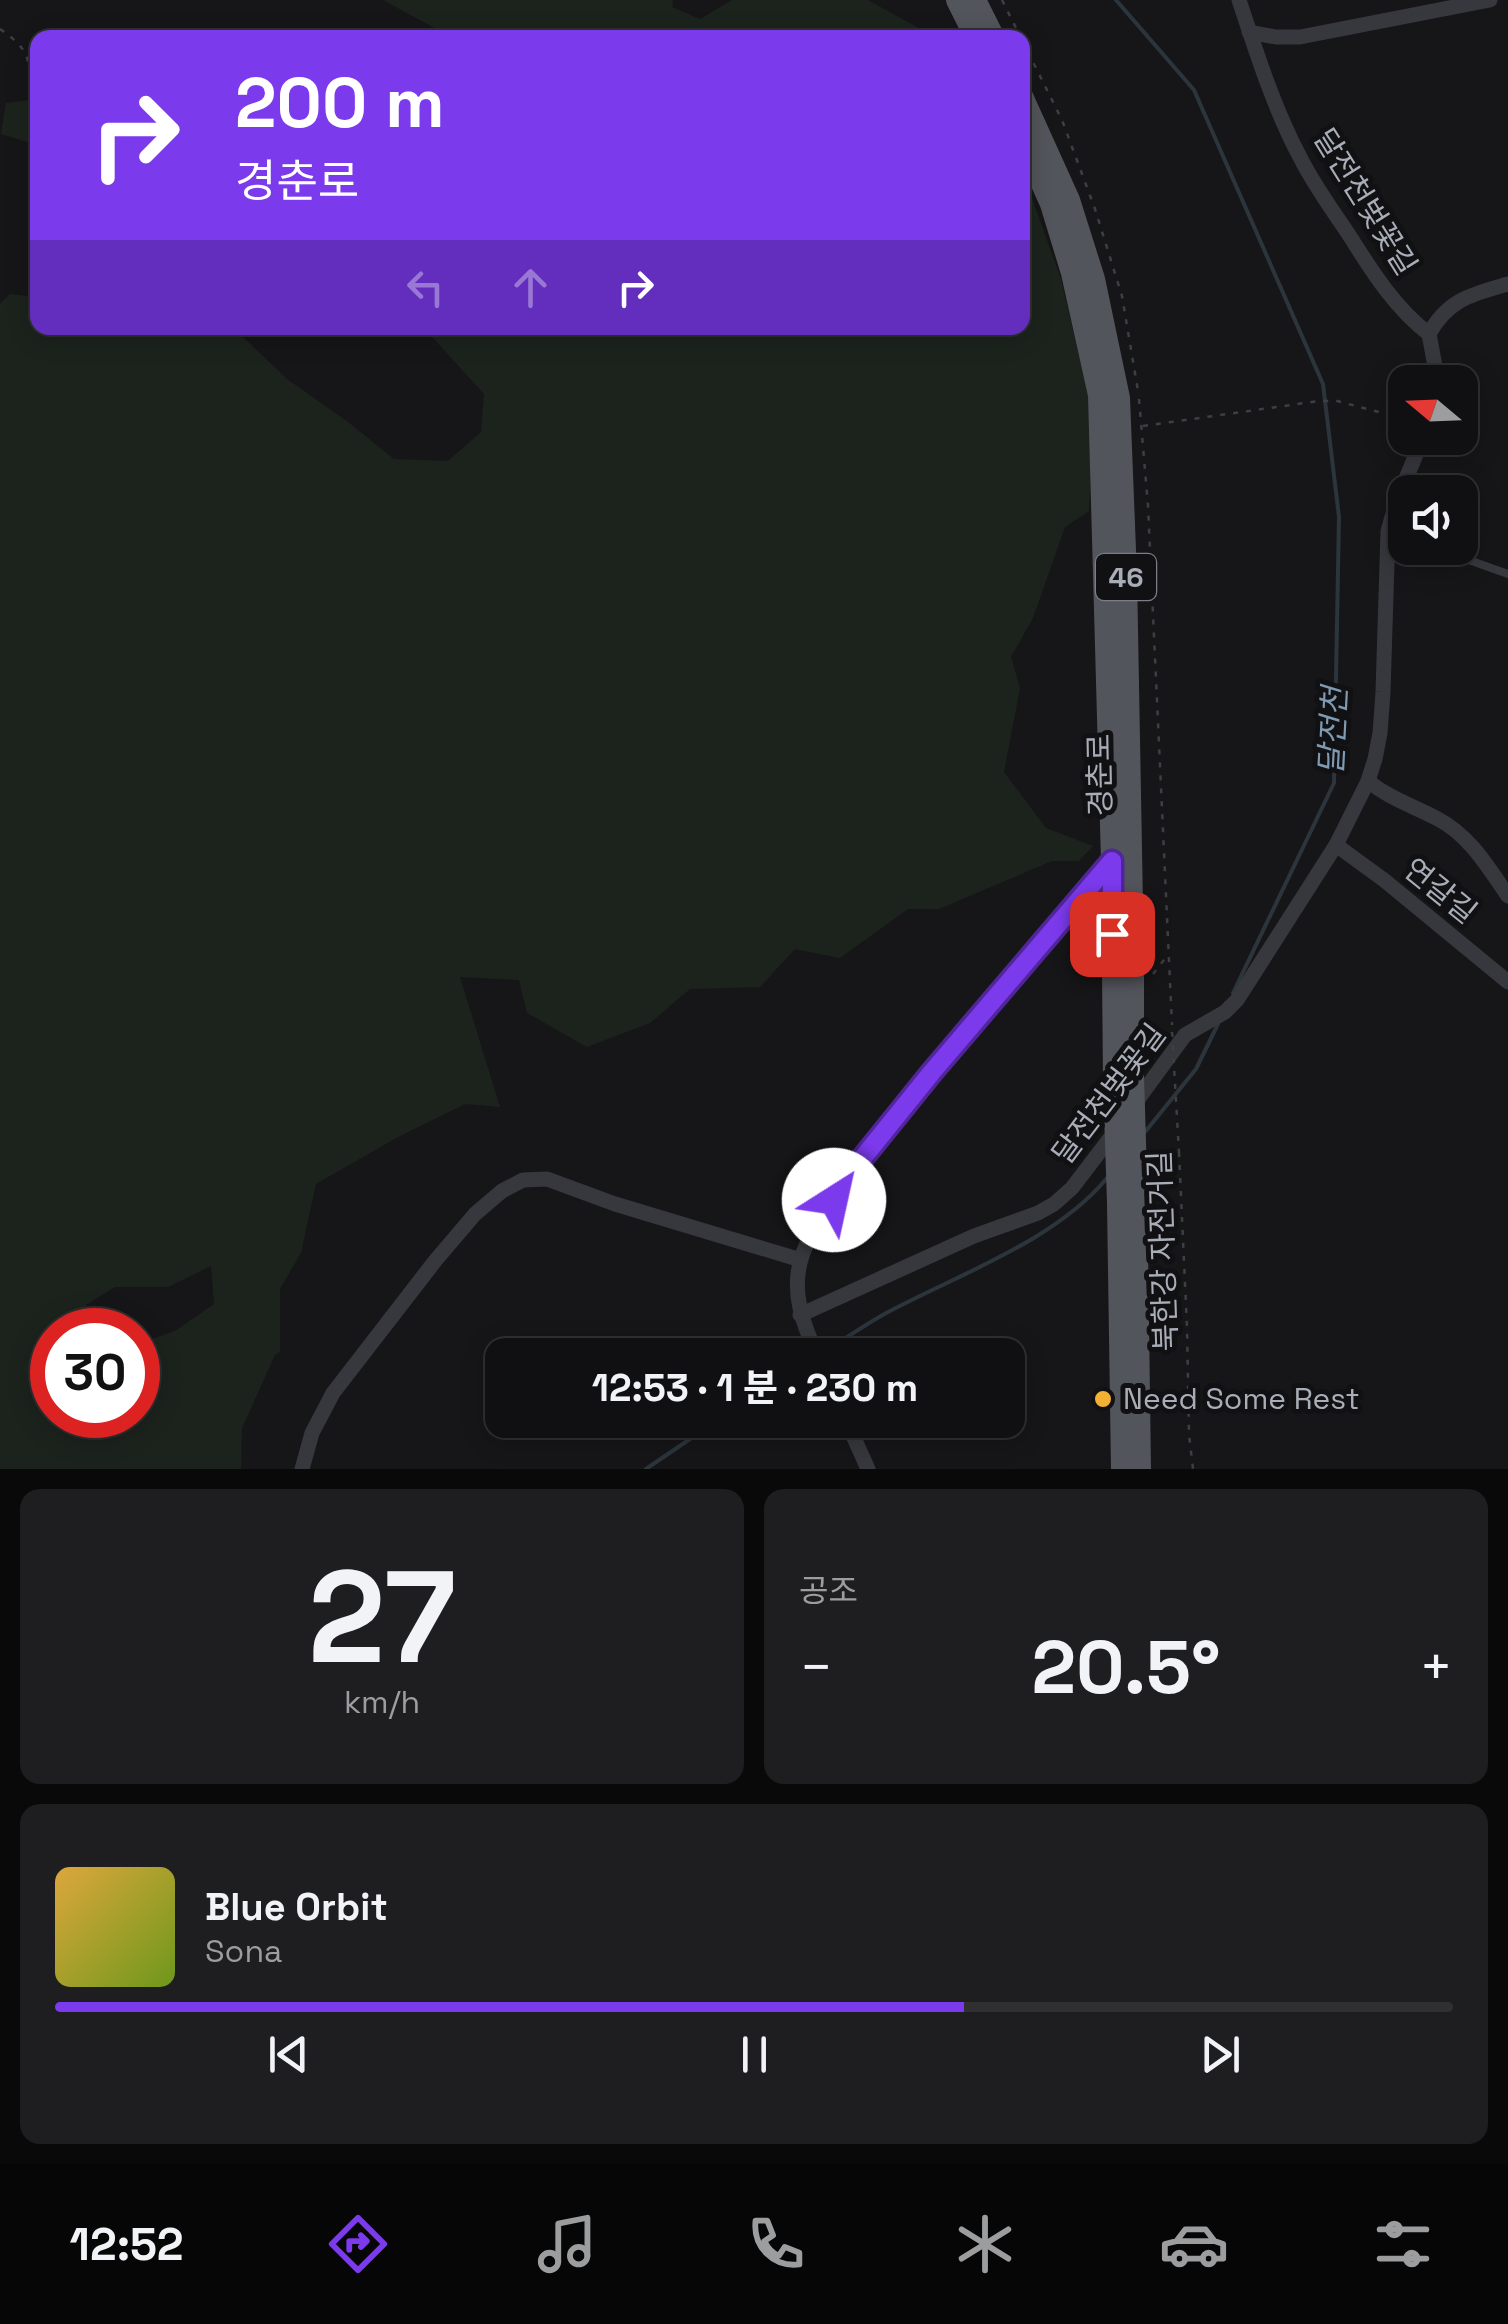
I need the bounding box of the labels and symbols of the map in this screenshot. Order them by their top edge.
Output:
street label: 달전천벚꽃길 [1305,121,1426,282]
north arrow [1388,365,1478,455]
road number: 46 [1096,554,1156,600]
water label: 달전천 [1311,682,1355,776]
street label: 경춘로 [1079,733,1120,817]
street label: 연갈길 [1396,849,1485,932]
pin [1070,892,1155,977]
street label: 달전천벚꽃길 [1043,1016,1174,1172]
position arrow [782,1148,886,1252]
street label: 북한강 자전거길 [1140,1150,1185,1352]
speed limit sign: 30 [30,1308,160,1438]
place label: Need Some Rest [1123,1379,1360,1418]
marker: Need Some Rest [1092,1388,1114,1410]

